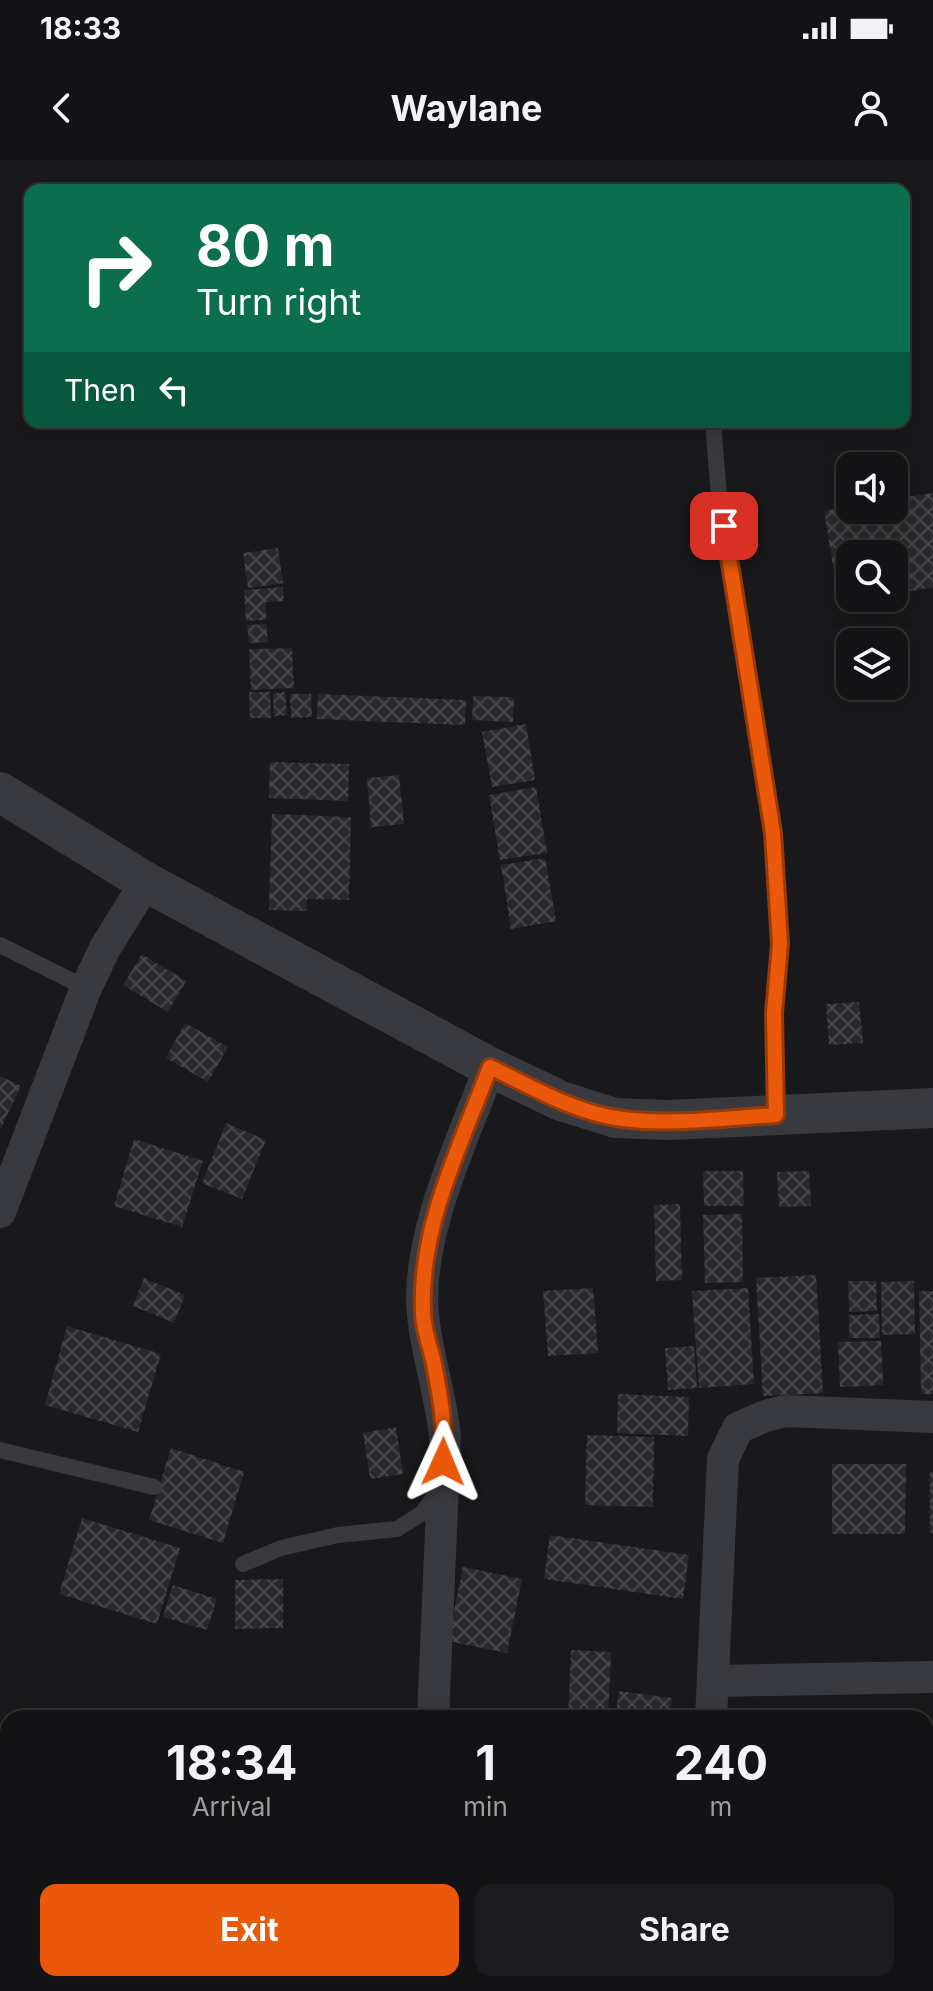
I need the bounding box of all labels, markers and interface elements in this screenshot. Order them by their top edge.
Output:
text: 18:33 [40,10,121,46]
icon: back [40,86,84,130]
text: Waylane [391,86,542,130]
icon: person [849,86,893,130]
text: 80 m [196,212,335,280]
icon: right [64,216,168,320]
text: Turn right [196,280,361,324]
icon: left [152,368,196,412]
text: Then [64,372,136,408]
map controls [836,452,908,700]
button: sound [836,452,908,524]
pin [690,492,758,560]
icon: arrive [702,504,746,548]
button: search [836,540,908,612]
button: layers [836,628,908,700]
position arrow [401,1420,485,1504]
text: 18:34 [166,1733,297,1792]
text: 1 [475,1733,496,1792]
text: 240 [674,1733,768,1792]
text: Arrival [192,1791,272,1822]
text: min [463,1791,508,1822]
text: m [709,1791,732,1822]
button: Exit [40,1884,459,1976]
button: Share [475,1884,894,1976]

